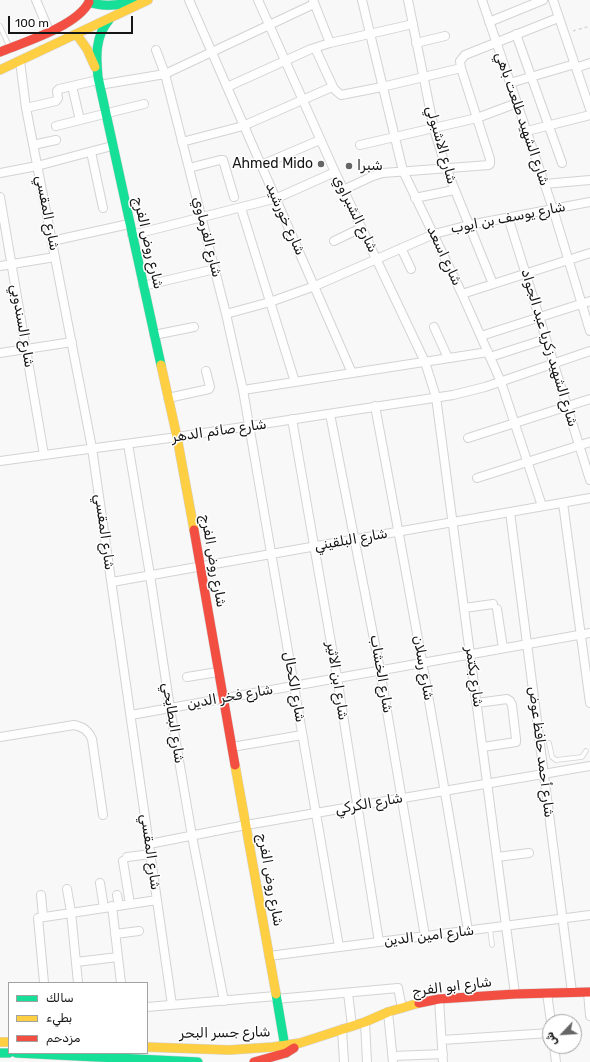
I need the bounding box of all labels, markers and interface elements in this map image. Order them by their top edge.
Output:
scale bar [10,8,135,34]
text: 100 m [15,16,49,30]
street label: شارع الشهيد طلعت باهي [491,50,553,188]
street label: شارع الاشبولي [422,104,460,186]
place label: Ahmed Mido [232,156,313,172]
place label: شبرا [357,158,383,174]
marker: Ahmed Mido [316,159,326,169]
marker: شبرا [344,161,354,171]
street label: شارع الشبراوي [329,173,381,255]
street label: شارع المقسي [31,174,63,252]
street label: شارع خورشيد [262,180,308,258]
street label: شارع روض الفرج [129,195,167,291]
street label: شارع الفرماوي [189,195,225,279]
street label: شارع يوسف بن ايوب [449,199,567,237]
street label: شارع اسعد [423,224,465,288]
street label: شارع الشهيد زكريا عبد الجواد [517,267,581,429]
street label: شارع السندوبي [6,283,38,369]
street label: شارع صائم الدهر [170,416,268,446]
street label: شارع المقسي [90,493,118,571]
street label: شارع روض الفرج [197,513,229,609]
street label: شارع البلقيني [313,525,389,555]
street label: شارع الخشاب [366,634,396,714]
street label: شارع رسلان [409,634,437,702]
street label: شارع ابن الاثير [323,641,351,721]
street label: شارع بكتمر [461,646,487,708]
street label: شارع الكحال [280,650,308,724]
street label: شارع البطايحي [158,681,188,765]
street label: شارع فخر الدين [186,681,274,713]
street label: شارع أحمد حافظ عوض [525,685,557,819]
street label: شارع الكركي [334,790,404,818]
street label: شارع المقسي [136,813,164,891]
street label: شارع روض الفرج [254,832,286,928]
street label: شارع امين الدين [383,922,475,950]
street label: شارع ابو الفرج [411,974,493,1000]
legend [8,982,148,1054]
text: سالك [46,991,74,1005]
text: بطيء [46,1011,72,1025]
north arrow [542,1014,582,1054]
street label: شارع جسر البحر [179,1024,271,1042]
text: ش [543,1030,560,1048]
text: مزدحم [46,1031,80,1045]

